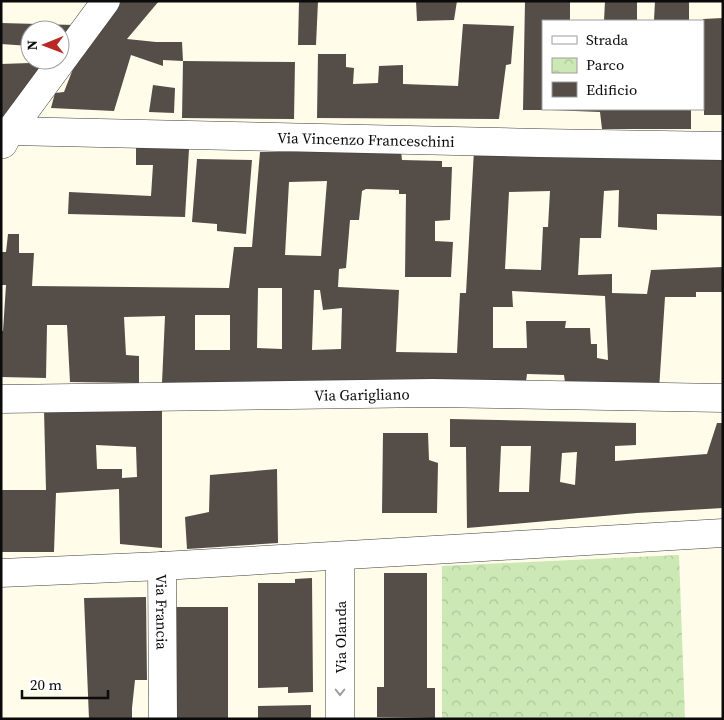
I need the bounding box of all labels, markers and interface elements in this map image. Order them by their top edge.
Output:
north arrow [20,20,70,70]
legend [542,20,704,110]
text: Strada [586,29,629,50]
text: N [22,40,42,51]
text: Parco [586,54,624,75]
text: Edificio [586,79,637,100]
street label: Via Vincenzo Franceschini [277,127,455,152]
street label: Via Garigliano [314,383,410,405]
street label: Via Francia [152,574,173,650]
street label: Via Olanda [330,600,351,673]
scale bar [22,668,109,700]
text: 20 m [30,674,62,695]
one-way arrow [335,688,345,696]

